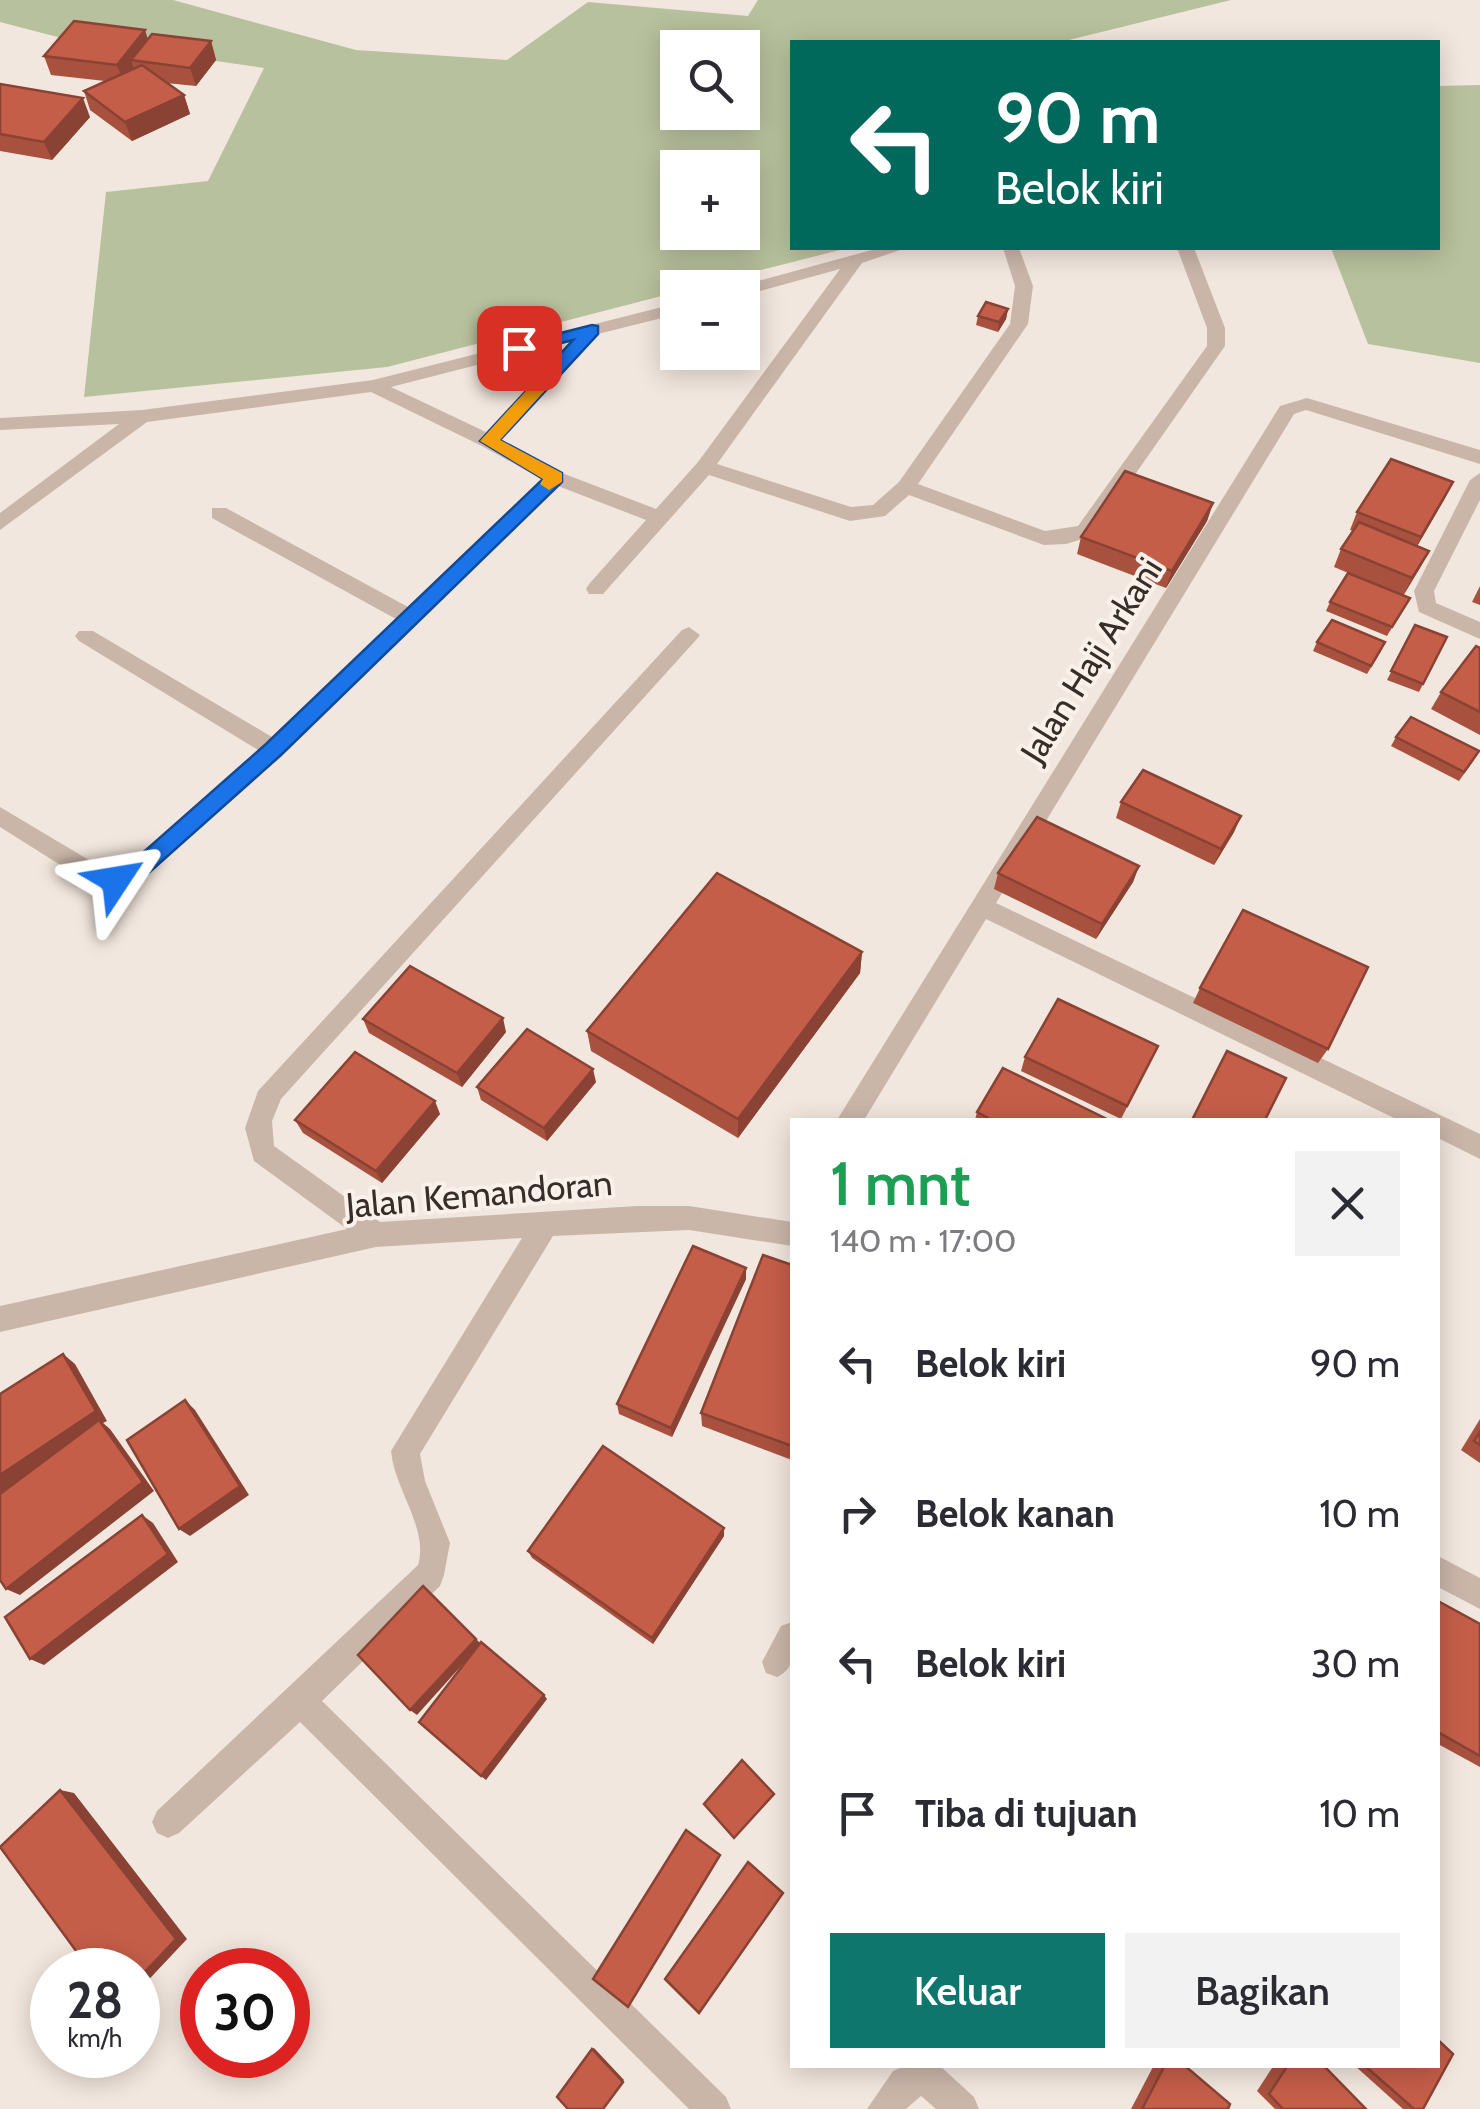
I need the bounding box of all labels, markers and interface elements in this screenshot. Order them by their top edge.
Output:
map controls [660,30,760,370]
button: search [660,30,760,130]
text: 90 m [995,75,1160,161]
icon: left [830,80,960,210]
button: + [660,150,760,250]
text: Belok kiri [995,161,1164,215]
button: − [660,270,760,370]
pin [477,306,562,391]
icon: arrive [492,321,547,376]
street label: Jalan Haji Arkani [1010,550,1171,771]
position arrow [64,828,168,932]
text: 1 mnt [830,1147,970,1220]
button: close [1295,1151,1400,1256]
street label: Jalan Kemandoran [343,1161,614,1227]
text: 140 m · 17:00 [830,1221,1016,1260]
icon: left [830,1336,885,1391]
text: Belok kiri [915,1340,1066,1387]
text: 90 m [1310,1340,1400,1387]
icon: right [830,1486,885,1541]
text: Belok kanan [915,1490,1115,1537]
text: 10 m [1319,1490,1400,1537]
icon: left [830,1636,885,1691]
text: Belok kiri [915,1640,1066,1687]
text: 30 m [1311,1640,1400,1687]
icon: arrive [830,1786,885,1841]
text: Tiba di tujuan [915,1790,1137,1837]
text: 10 m [1319,1790,1400,1837]
button: Keluar [830,1933,1105,2048]
button: Bagikan [1125,1933,1400,2048]
speed limit sign: 30 [180,1948,310,2078]
text: 28 [67,1970,123,2031]
text: km/h [68,2023,122,2053]

